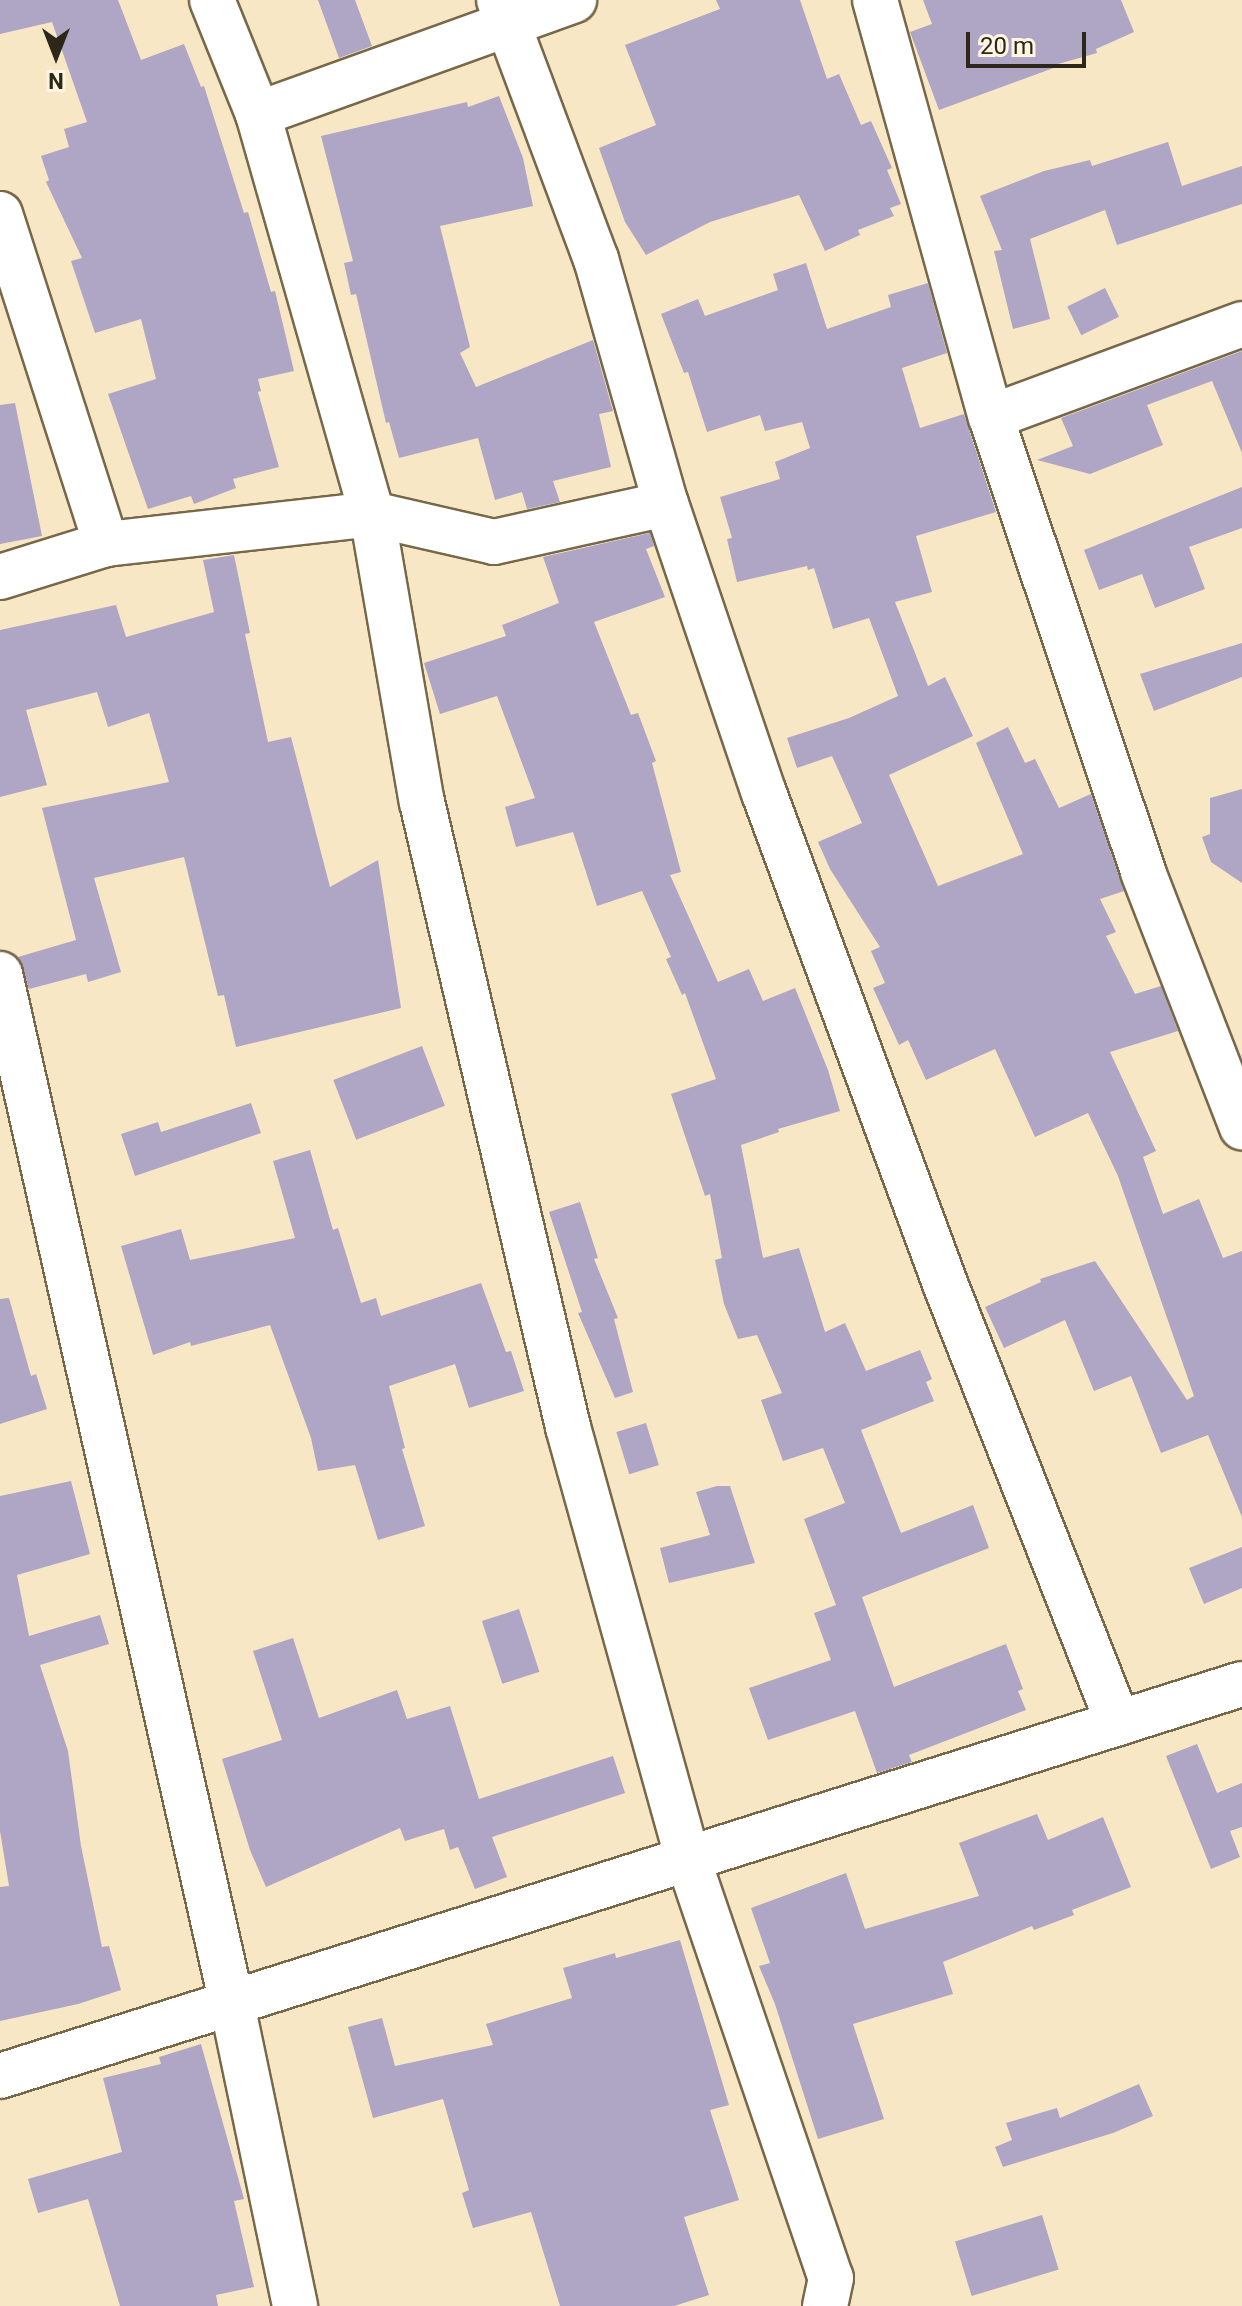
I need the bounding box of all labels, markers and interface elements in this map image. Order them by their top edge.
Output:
north arrow [16,16,96,96]
scale bar [970,16,1090,66]
text: 20 m [980,32,1034,60]
text: N [48,68,64,93]

